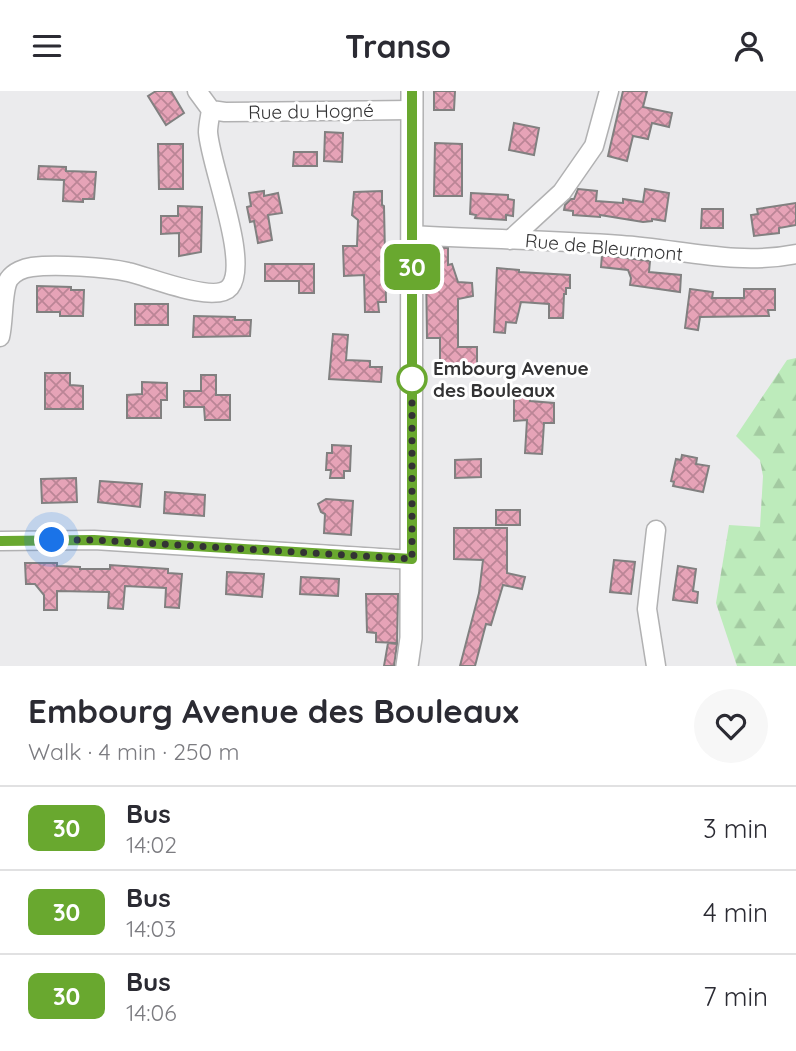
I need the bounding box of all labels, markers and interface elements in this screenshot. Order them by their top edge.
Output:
text: Transo [345,26,451,66]
icon: menu [28,27,66,65]
icon: person [730,27,768,65]
street label: Rue du Hogné [248,98,374,124]
street label: Rue de Bleurmont [524,228,684,266]
line badge: 30 [380,244,444,290]
text: 30 [398,252,426,282]
place label: Embourg Avenue des Bouleaux [433,356,589,402]
marker: Embourg Avenue des Bouleaux [397,364,427,394]
your location [34,522,69,557]
button: heart [694,689,768,763]
text: Embourg Avenue des Bouleaux [28,690,519,731]
text: Walk · 4 min · 250 m [28,737,239,766]
text: Bus [126,797,171,830]
text: 3 min [703,812,768,845]
text: 30 [53,813,80,843]
text: 14:02 [126,830,177,859]
text: Bus [126,881,171,914]
text: 4 min [703,896,768,929]
text: 30 [53,897,80,927]
text: 14:03 [126,914,176,943]
text: Bus [126,965,171,998]
text: 7 min [703,980,768,1013]
text: 30 [53,981,80,1011]
text: 14:06 [126,998,177,1027]

